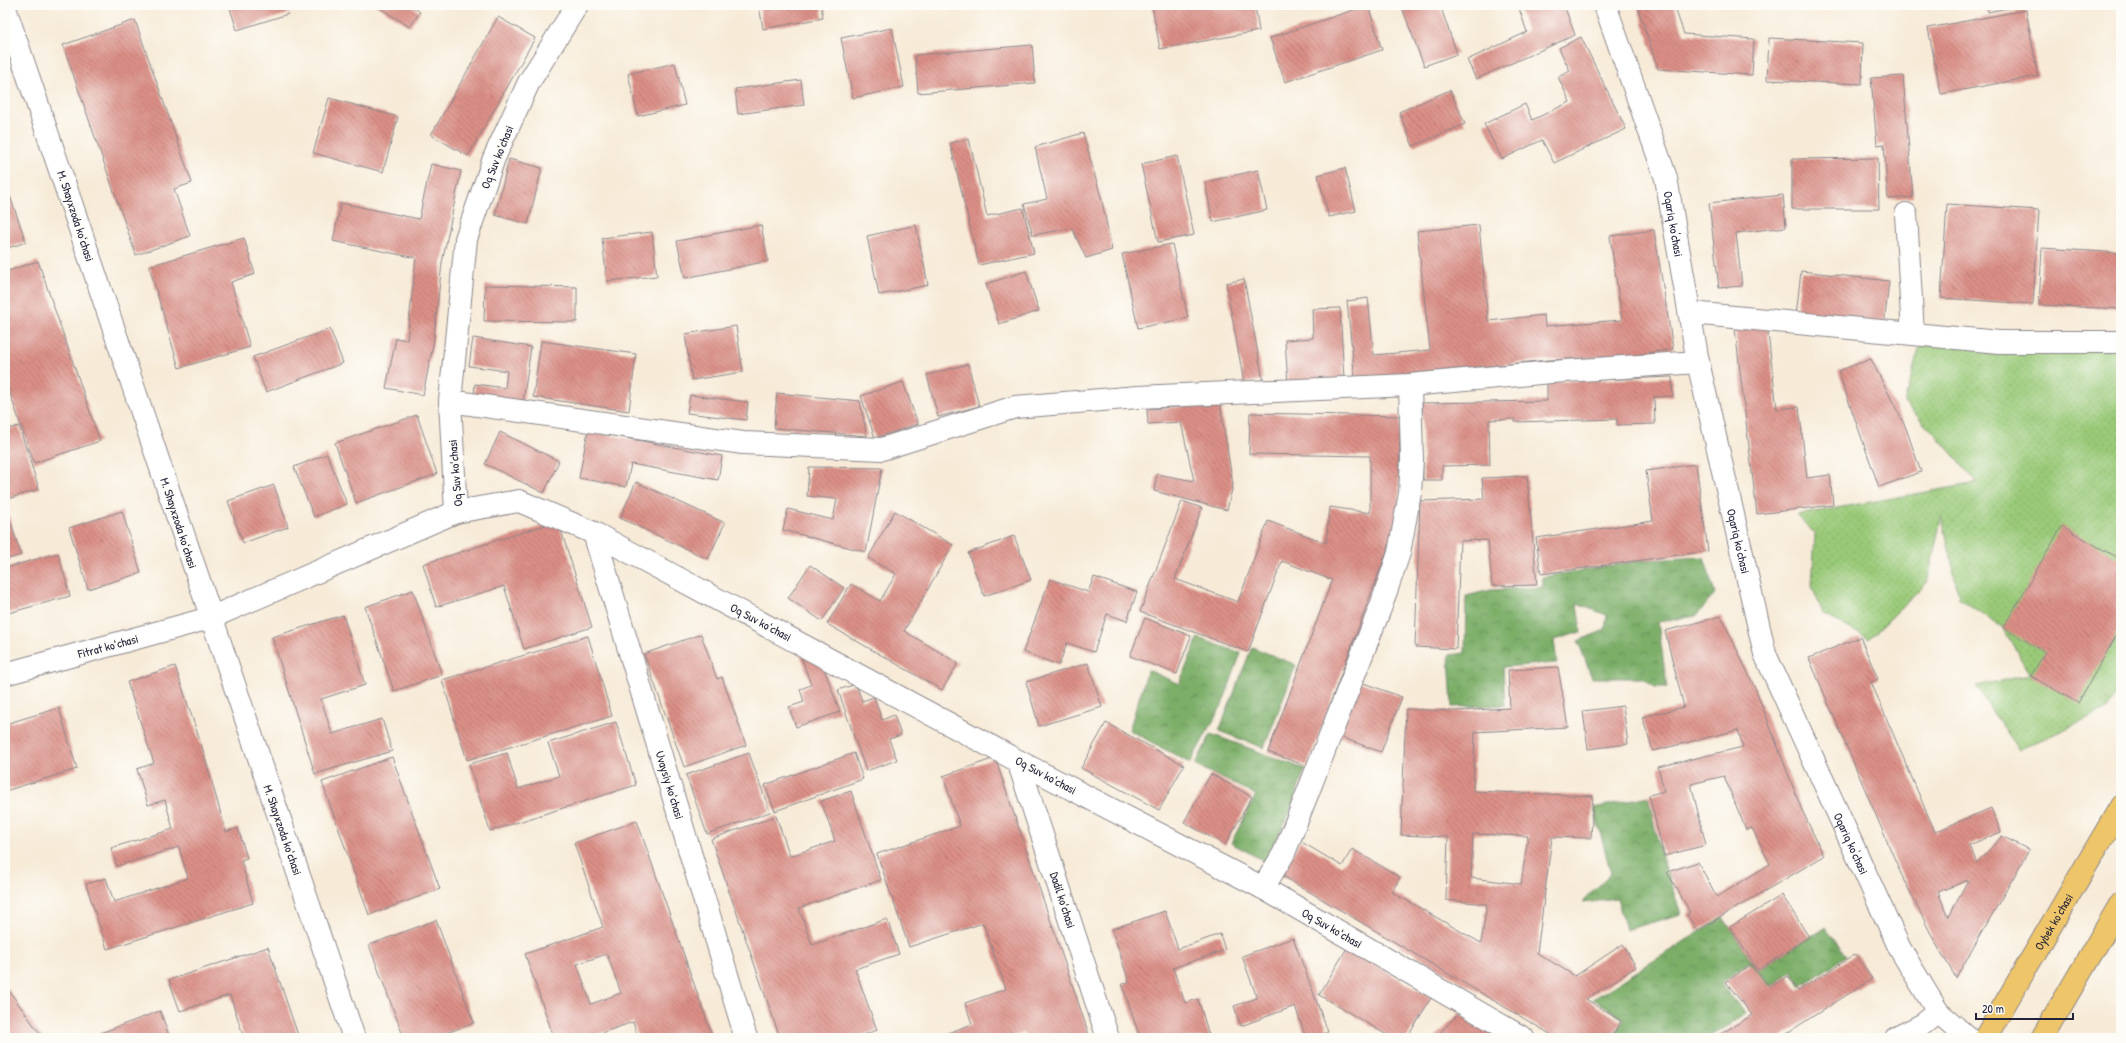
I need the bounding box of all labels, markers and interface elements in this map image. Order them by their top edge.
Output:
street label: Oq Suv koʻchasi [477,123,517,191]
street label: M. Shayxzoda koʻchasi [53,168,99,264]
street label: Oqariq ko'chasi [1660,190,1688,258]
street label: Oq Suv koʻchasi [444,439,466,507]
street label: M. Shayxzoda koʻchasi [156,475,202,571]
street label: Oqariq ko'chasi [1723,507,1755,575]
street label: Oq Suv koʻchasi [727,599,795,645]
street label: Fitrat koʻchasi [75,630,140,662]
street label: Uvaysiy koʻchasi [652,749,688,821]
street label: Oq Suv koʻchasi [1012,752,1080,798]
street label: M. Shayxzoda koʻchasi [260,783,306,877]
street label: Oqariq ko'chasi [1830,810,1873,877]
street label: Dadil koʻchasi [1046,870,1080,930]
street label: Oybek ko‘chasi [2030,890,2077,953]
street label: Oq Suv koʻchasi [1299,904,1365,952]
scale bar [1976,995,2073,1021]
text: 20 m [1982,1000,2004,1017]

